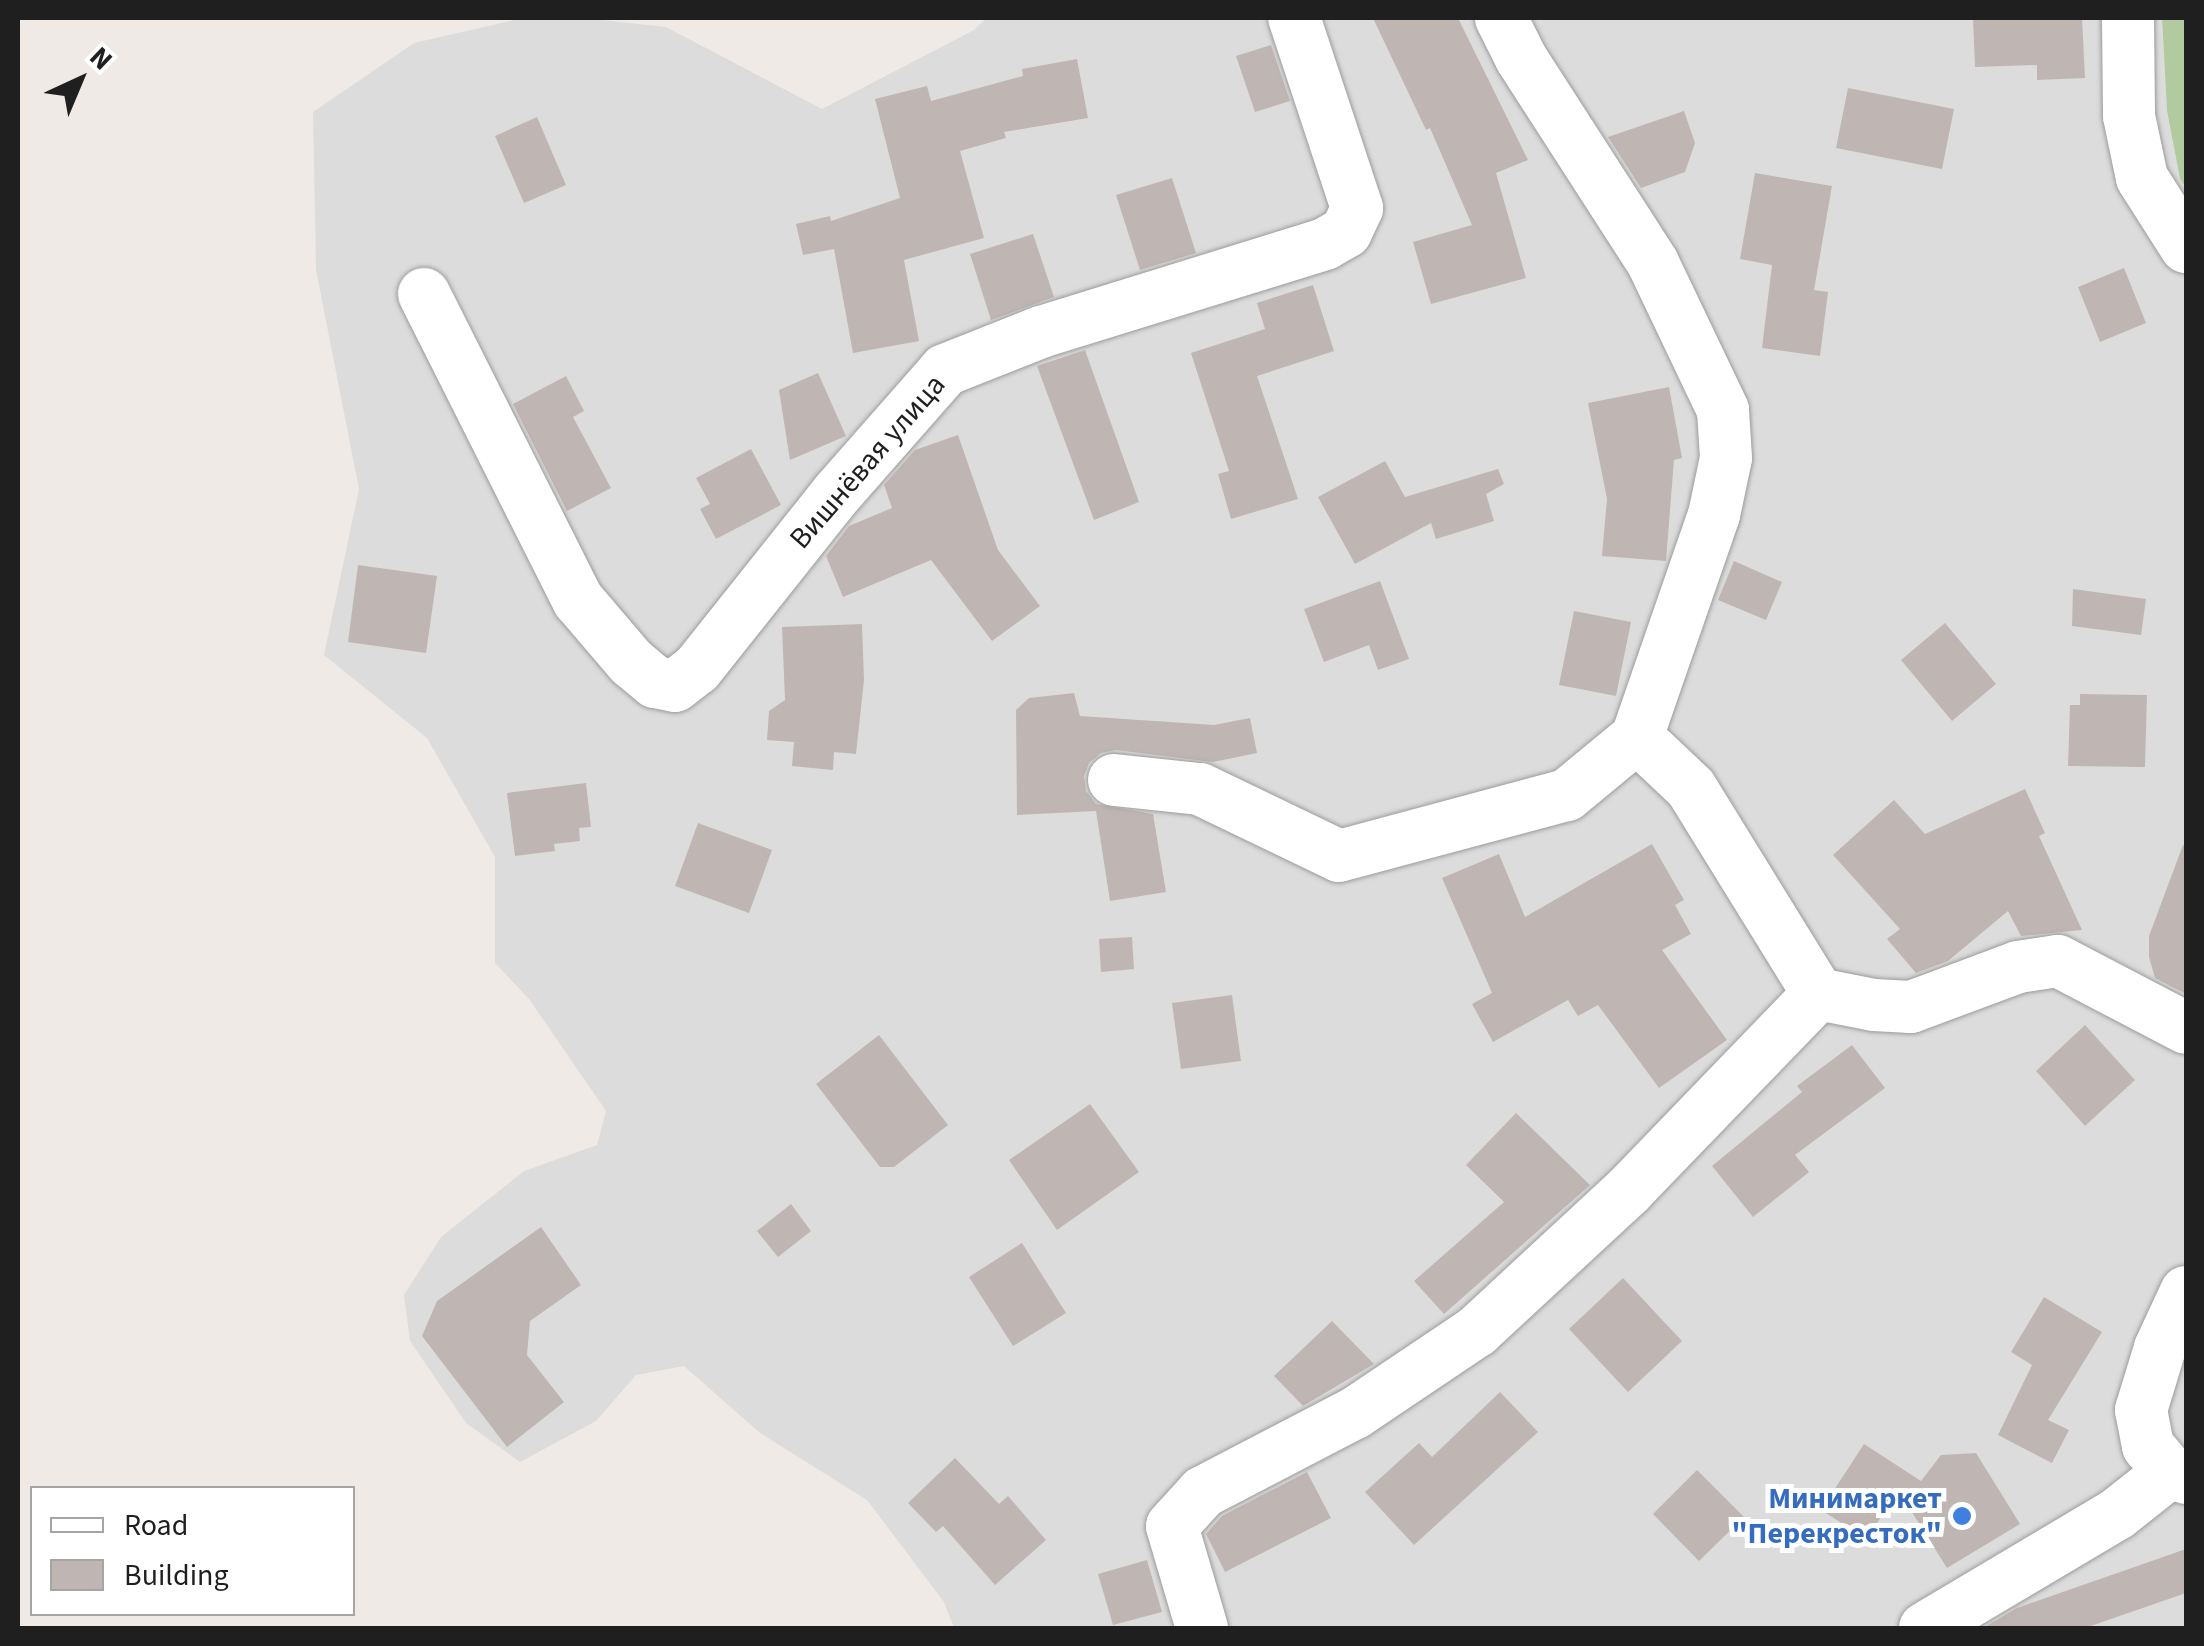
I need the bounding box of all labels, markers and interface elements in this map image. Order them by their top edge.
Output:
north arrow [30,30,130,130]
text: N [80,38,121,79]
street label: Вишнёвая улица [782,367,954,557]
place label: Минимаркет "Перекресток" [1731,1481,1942,1552]
legend [30,1486,355,1616]
text: Road [124,1504,188,1547]
marker: Минимаркет "Перекресток" [1951,1505,1973,1527]
text: Building [124,1554,229,1597]

